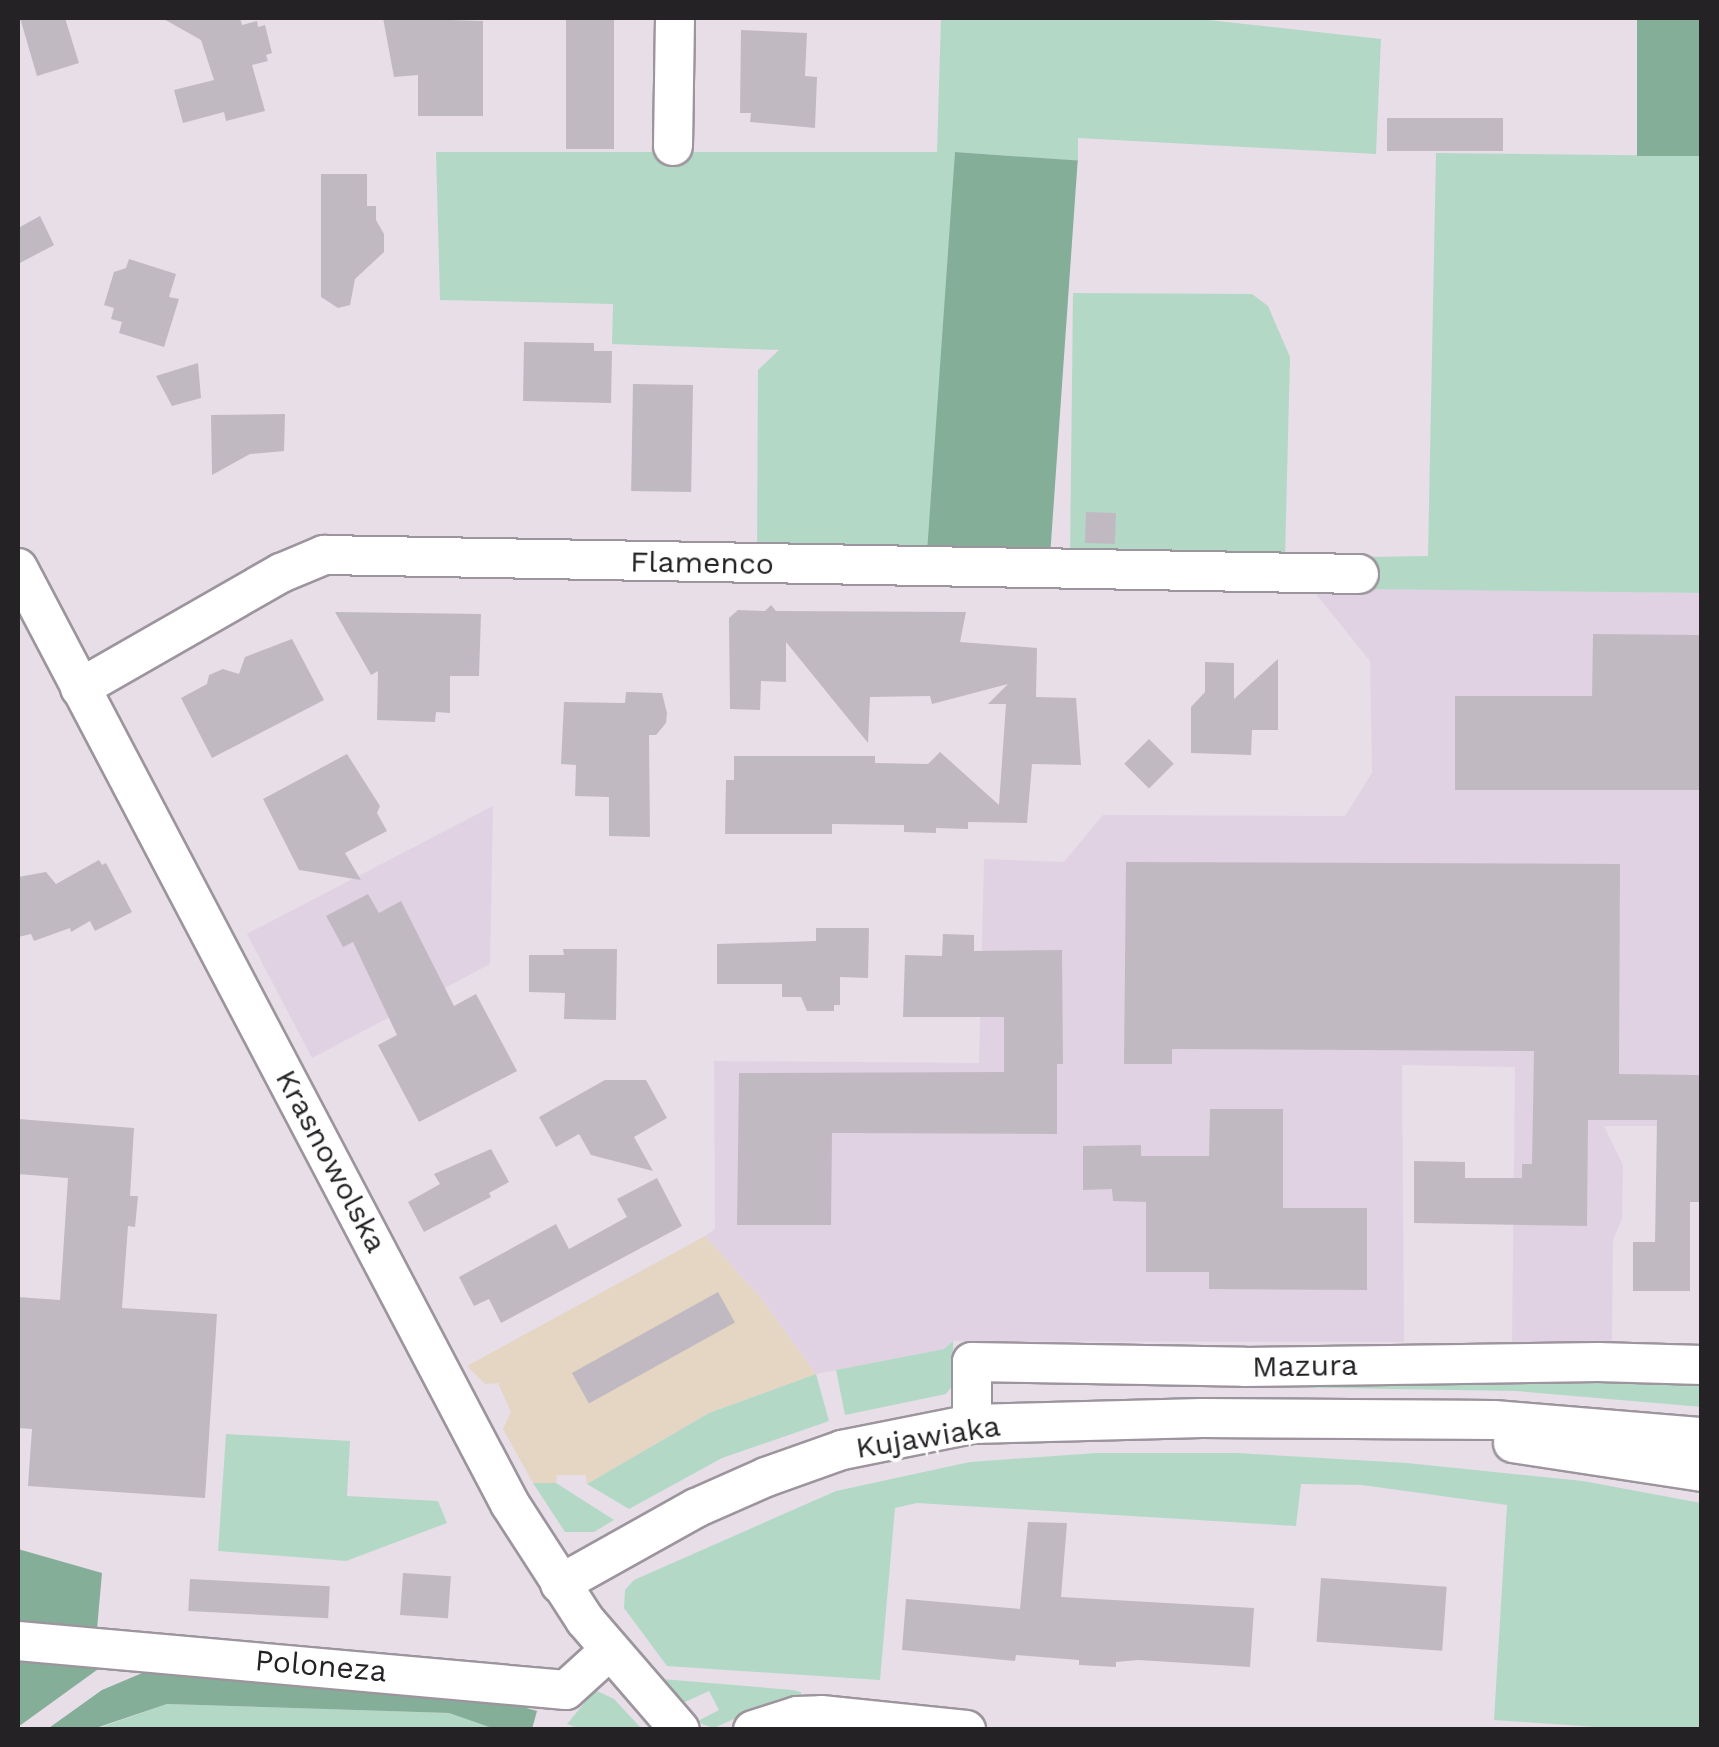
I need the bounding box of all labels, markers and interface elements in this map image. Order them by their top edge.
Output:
street label: Flamenco [630,544,774,582]
street label: Krasnowolska [268,1064,394,1258]
street label: Mazura [1252,1347,1358,1385]
street label: Kujawiaka [853,1408,1003,1466]
street label: Poloneza [254,1642,388,1690]

